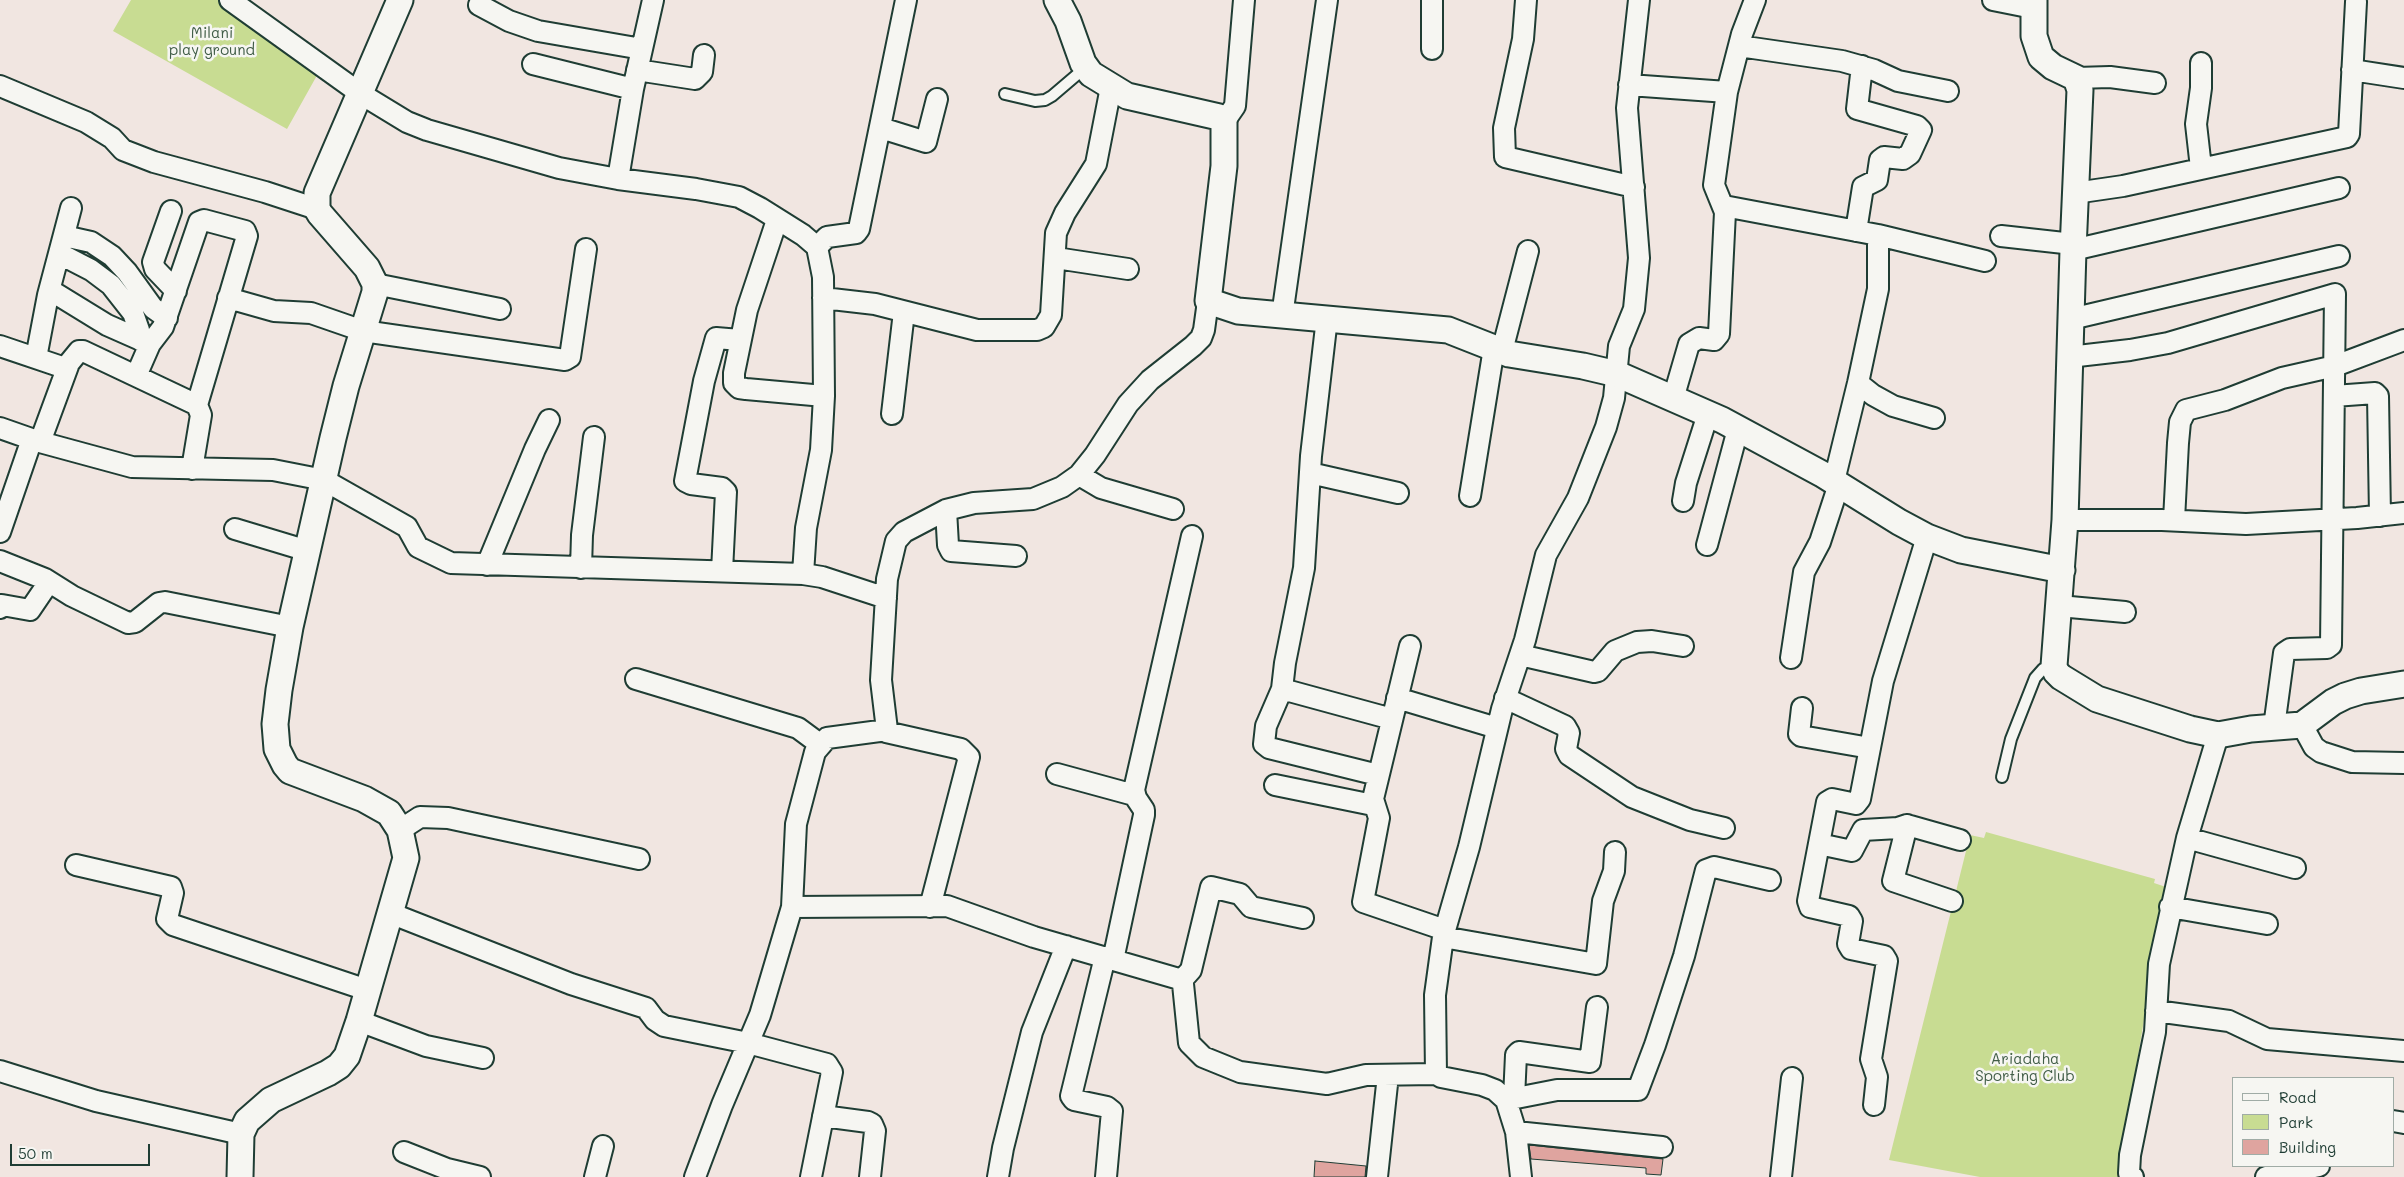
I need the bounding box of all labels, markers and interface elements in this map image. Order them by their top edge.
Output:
park label: Milani play ground [169,24,255,59]
park label: Ariadaha Sporting Club [1975,1050,2075,1085]
legend [2232,1077,2394,1167]
text: Road [2279,1087,2316,1107]
text: Park [2279,1112,2313,1132]
scale bar [12,1134,152,1166]
text: Building [2279,1137,2336,1157]
text: 50 m [18,1143,53,1163]

